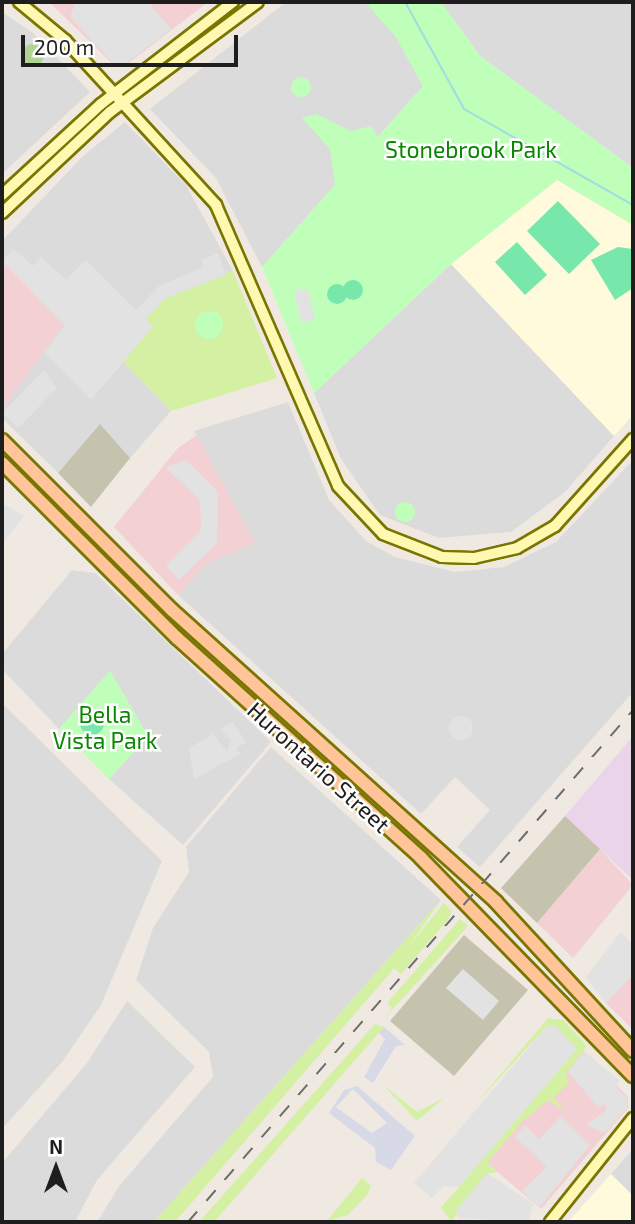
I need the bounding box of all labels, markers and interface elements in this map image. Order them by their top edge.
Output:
scale bar [24,21,242,65]
text: 200 m [34,34,94,59]
park label: Stonebrook Park [385,135,557,163]
street label: Hurontario Street [242,696,396,838]
park label: Bella Vista Park [53,700,157,754]
north arrow [21,1133,91,1203]
text: N [49,1135,63,1158]

